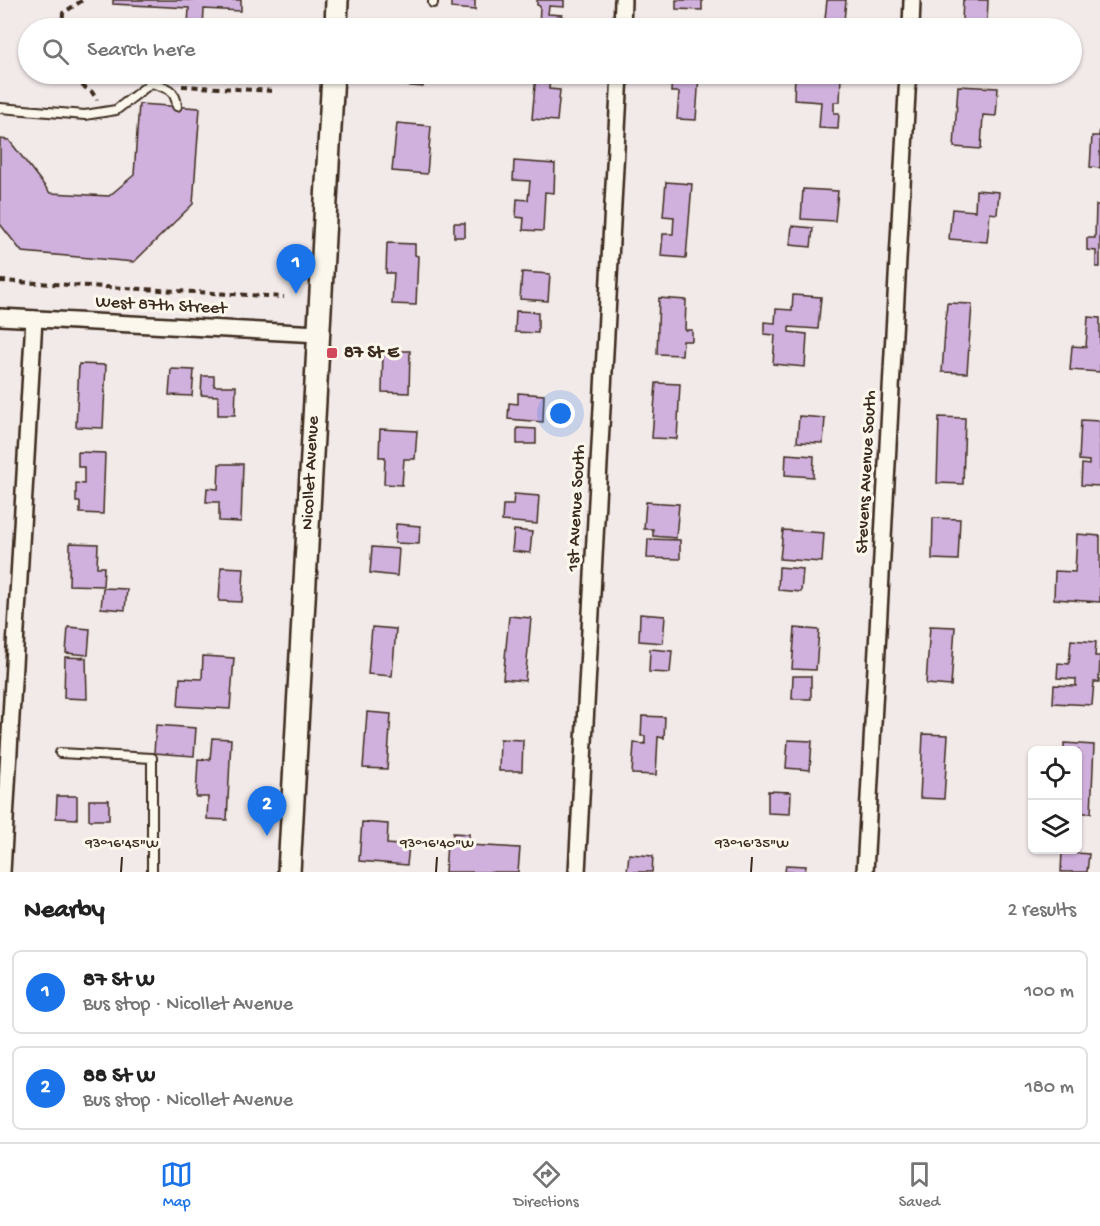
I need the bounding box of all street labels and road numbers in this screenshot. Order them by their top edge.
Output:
street label: West 87th Street [95,292,229,320]
street label: Stevens Avenue South [852,390,882,554]
street label: Nicollet Avenue [298,415,325,531]
street label: 1st Avenue South [563,444,591,573]

